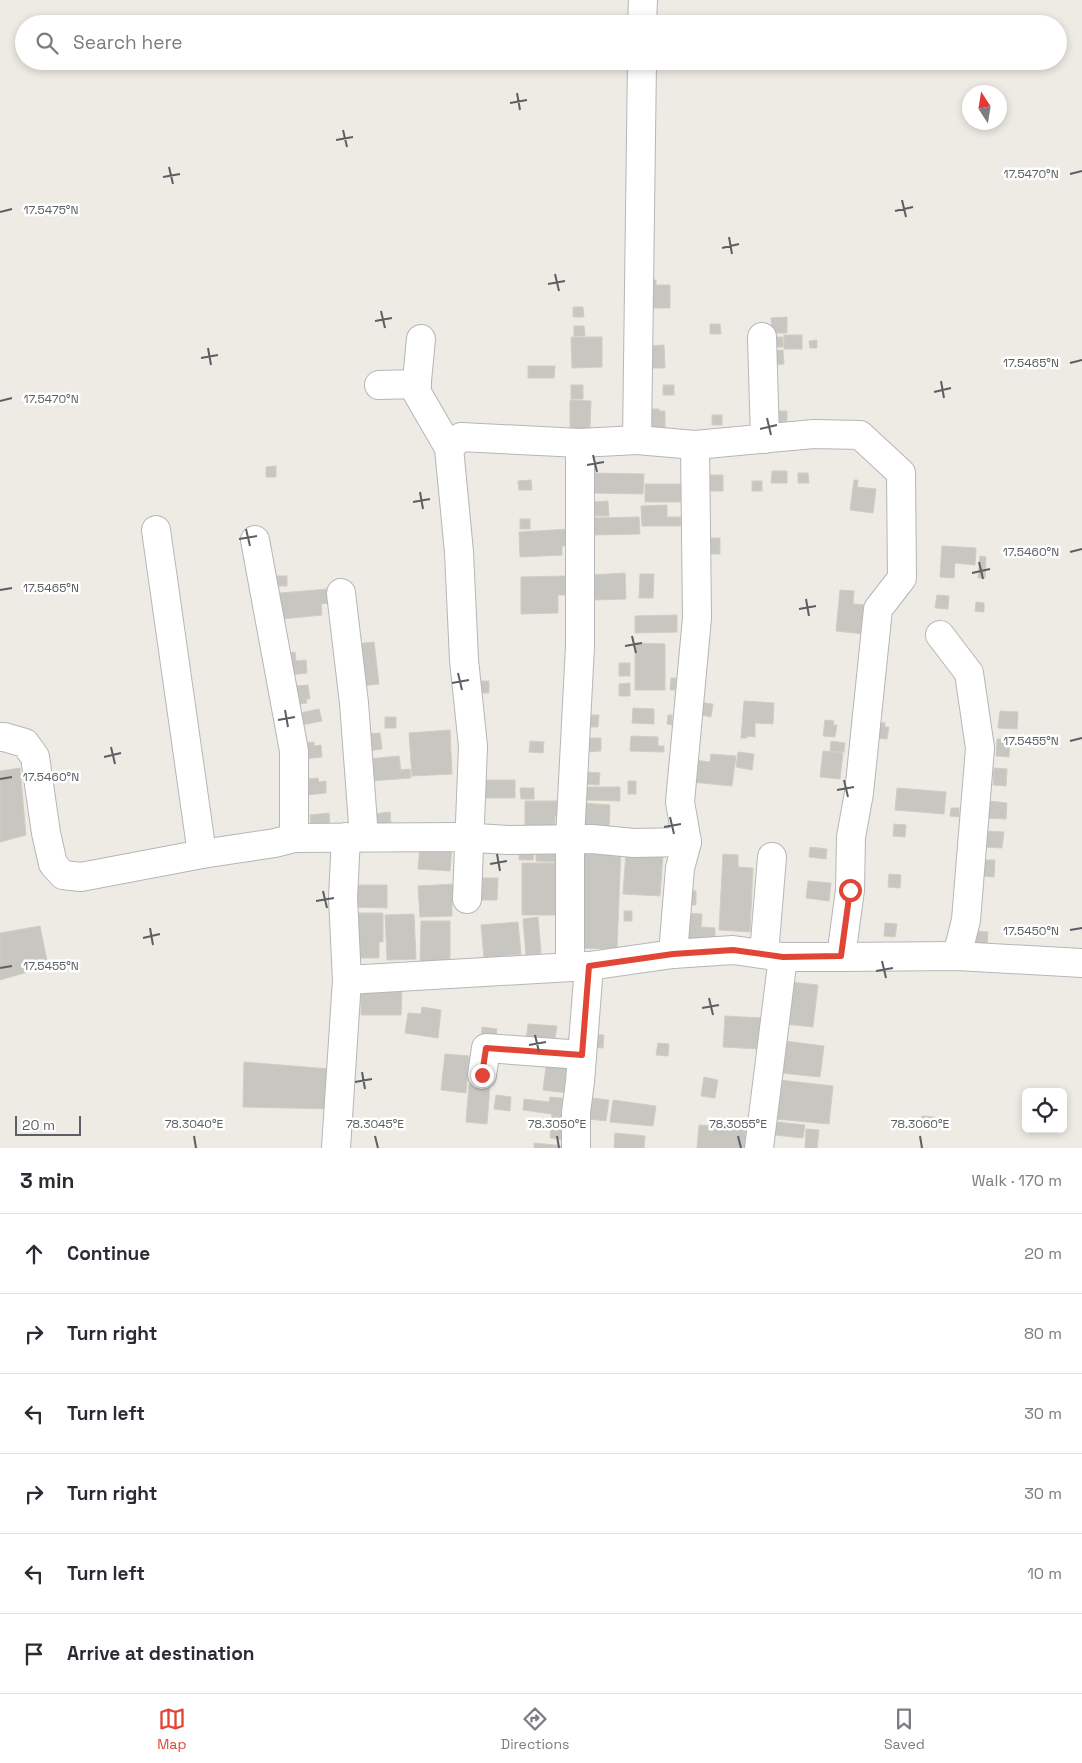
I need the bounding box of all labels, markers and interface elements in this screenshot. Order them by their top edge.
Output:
search box [15,15,1067,70]
icon: search [33,29,61,57]
text: Search here [73,30,183,55]
north arrow [962,85,1007,130]
text: 17.5470°N [1003,166,1059,182]
text: 17.5475°N [24,202,78,218]
text: 17.5465°N [1003,355,1059,371]
text: 17.5470°N [23,391,79,407]
text: 17.5460°N [1003,544,1059,560]
text: 17.5465°N [23,580,79,596]
text: 17.5455°N [1003,733,1059,749]
text: 17.5460°N [23,769,79,785]
route start [839,879,862,902]
text: 17.5450°N [1003,923,1059,939]
text: 17.5455°N [23,958,79,974]
route end [471,1064,494,1087]
map controls [1022,1088,1067,1133]
button: locate [1022,1088,1067,1133]
scale bar [15,1113,81,1136]
text: 20 m [22,1116,55,1134]
text: 78.3040°E [165,1116,224,1132]
text: 78.3045°E [346,1116,404,1132]
text: 78.3050°E [528,1116,586,1132]
text: 78.3055°E [709,1116,767,1132]
text: 78.3060°E [891,1116,950,1132]
text: 3 min [20,1167,75,1194]
text: Walk · 170 m [972,1170,1062,1191]
icon: ahead [20,1240,48,1268]
text: Continue [67,1241,150,1266]
text: 20 m [1024,1243,1062,1264]
icon: right [20,1320,48,1348]
text: Turn right [67,1321,157,1346]
text: 80 m [1024,1323,1062,1344]
icon: left [20,1400,48,1428]
text: Turn left [67,1401,145,1426]
text: 30 m [1024,1403,1062,1424]
icon: right [20,1480,48,1508]
text: Turn right [67,1481,157,1506]
text: 30 m [1024,1483,1062,1504]
icon: left [20,1560,48,1588]
text: Turn left [67,1561,145,1586]
text: 10 m [1027,1563,1062,1584]
icon: arrive [20,1640,48,1668]
text: Arrive at destination [67,1641,255,1666]
tab: Map [157,1705,186,1753]
tab: Directions [501,1705,569,1753]
tab: Saved [884,1705,925,1753]

